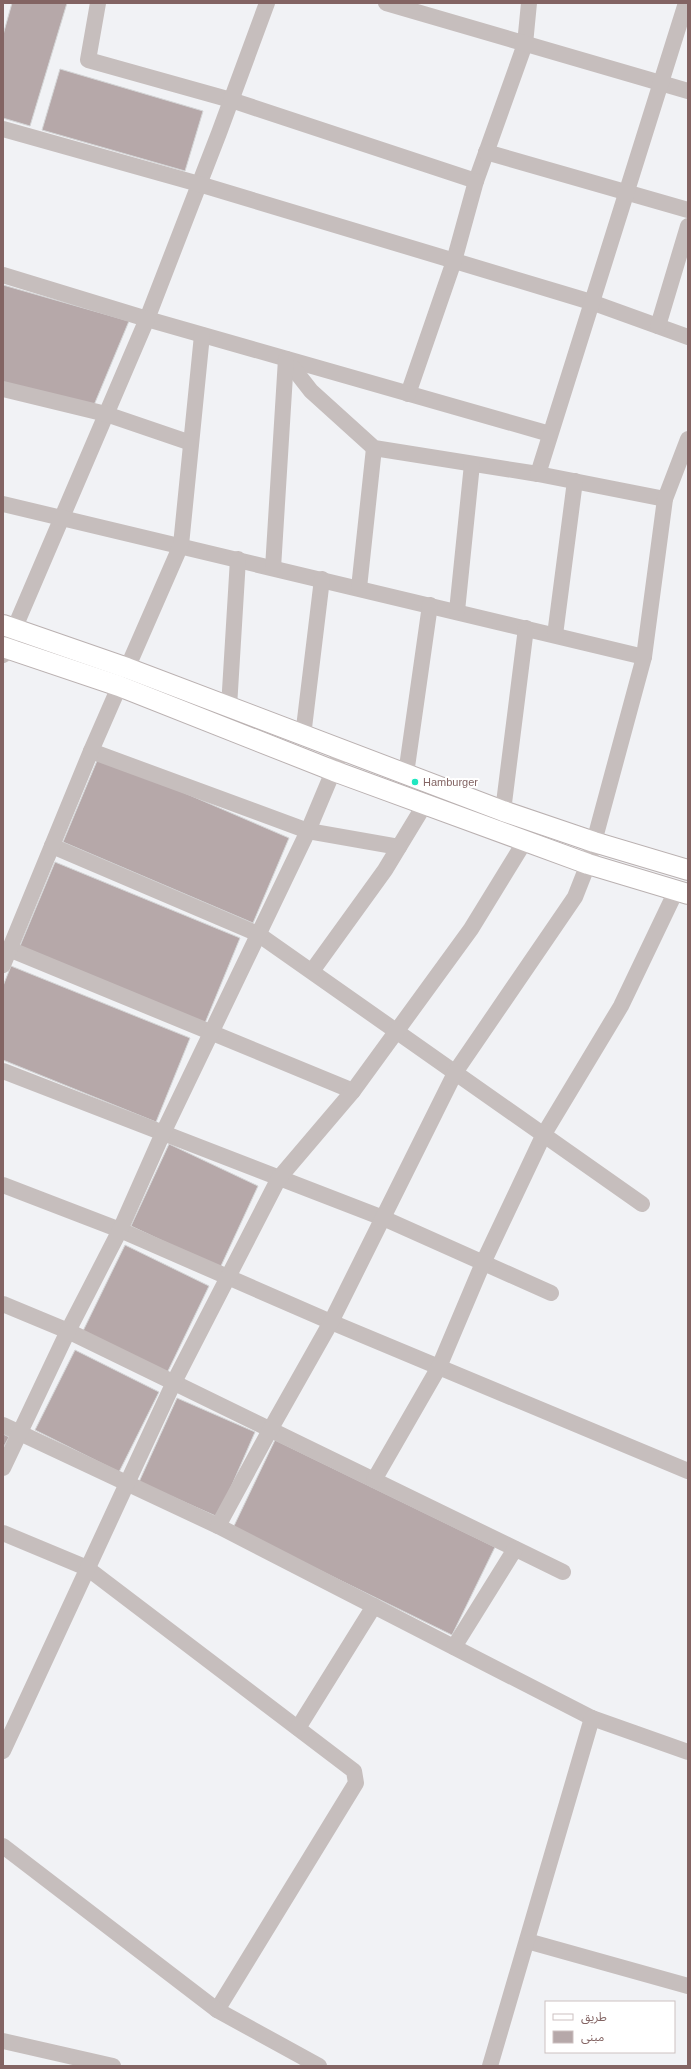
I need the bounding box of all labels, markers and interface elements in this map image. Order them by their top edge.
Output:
place label: Hamburger [423,776,478,788]
marker: Hamburger [410,777,420,787]
legend [545,2001,675,2053]
text: طريق [581,2010,607,2025]
text: مبنى [581,2030,604,2044]

